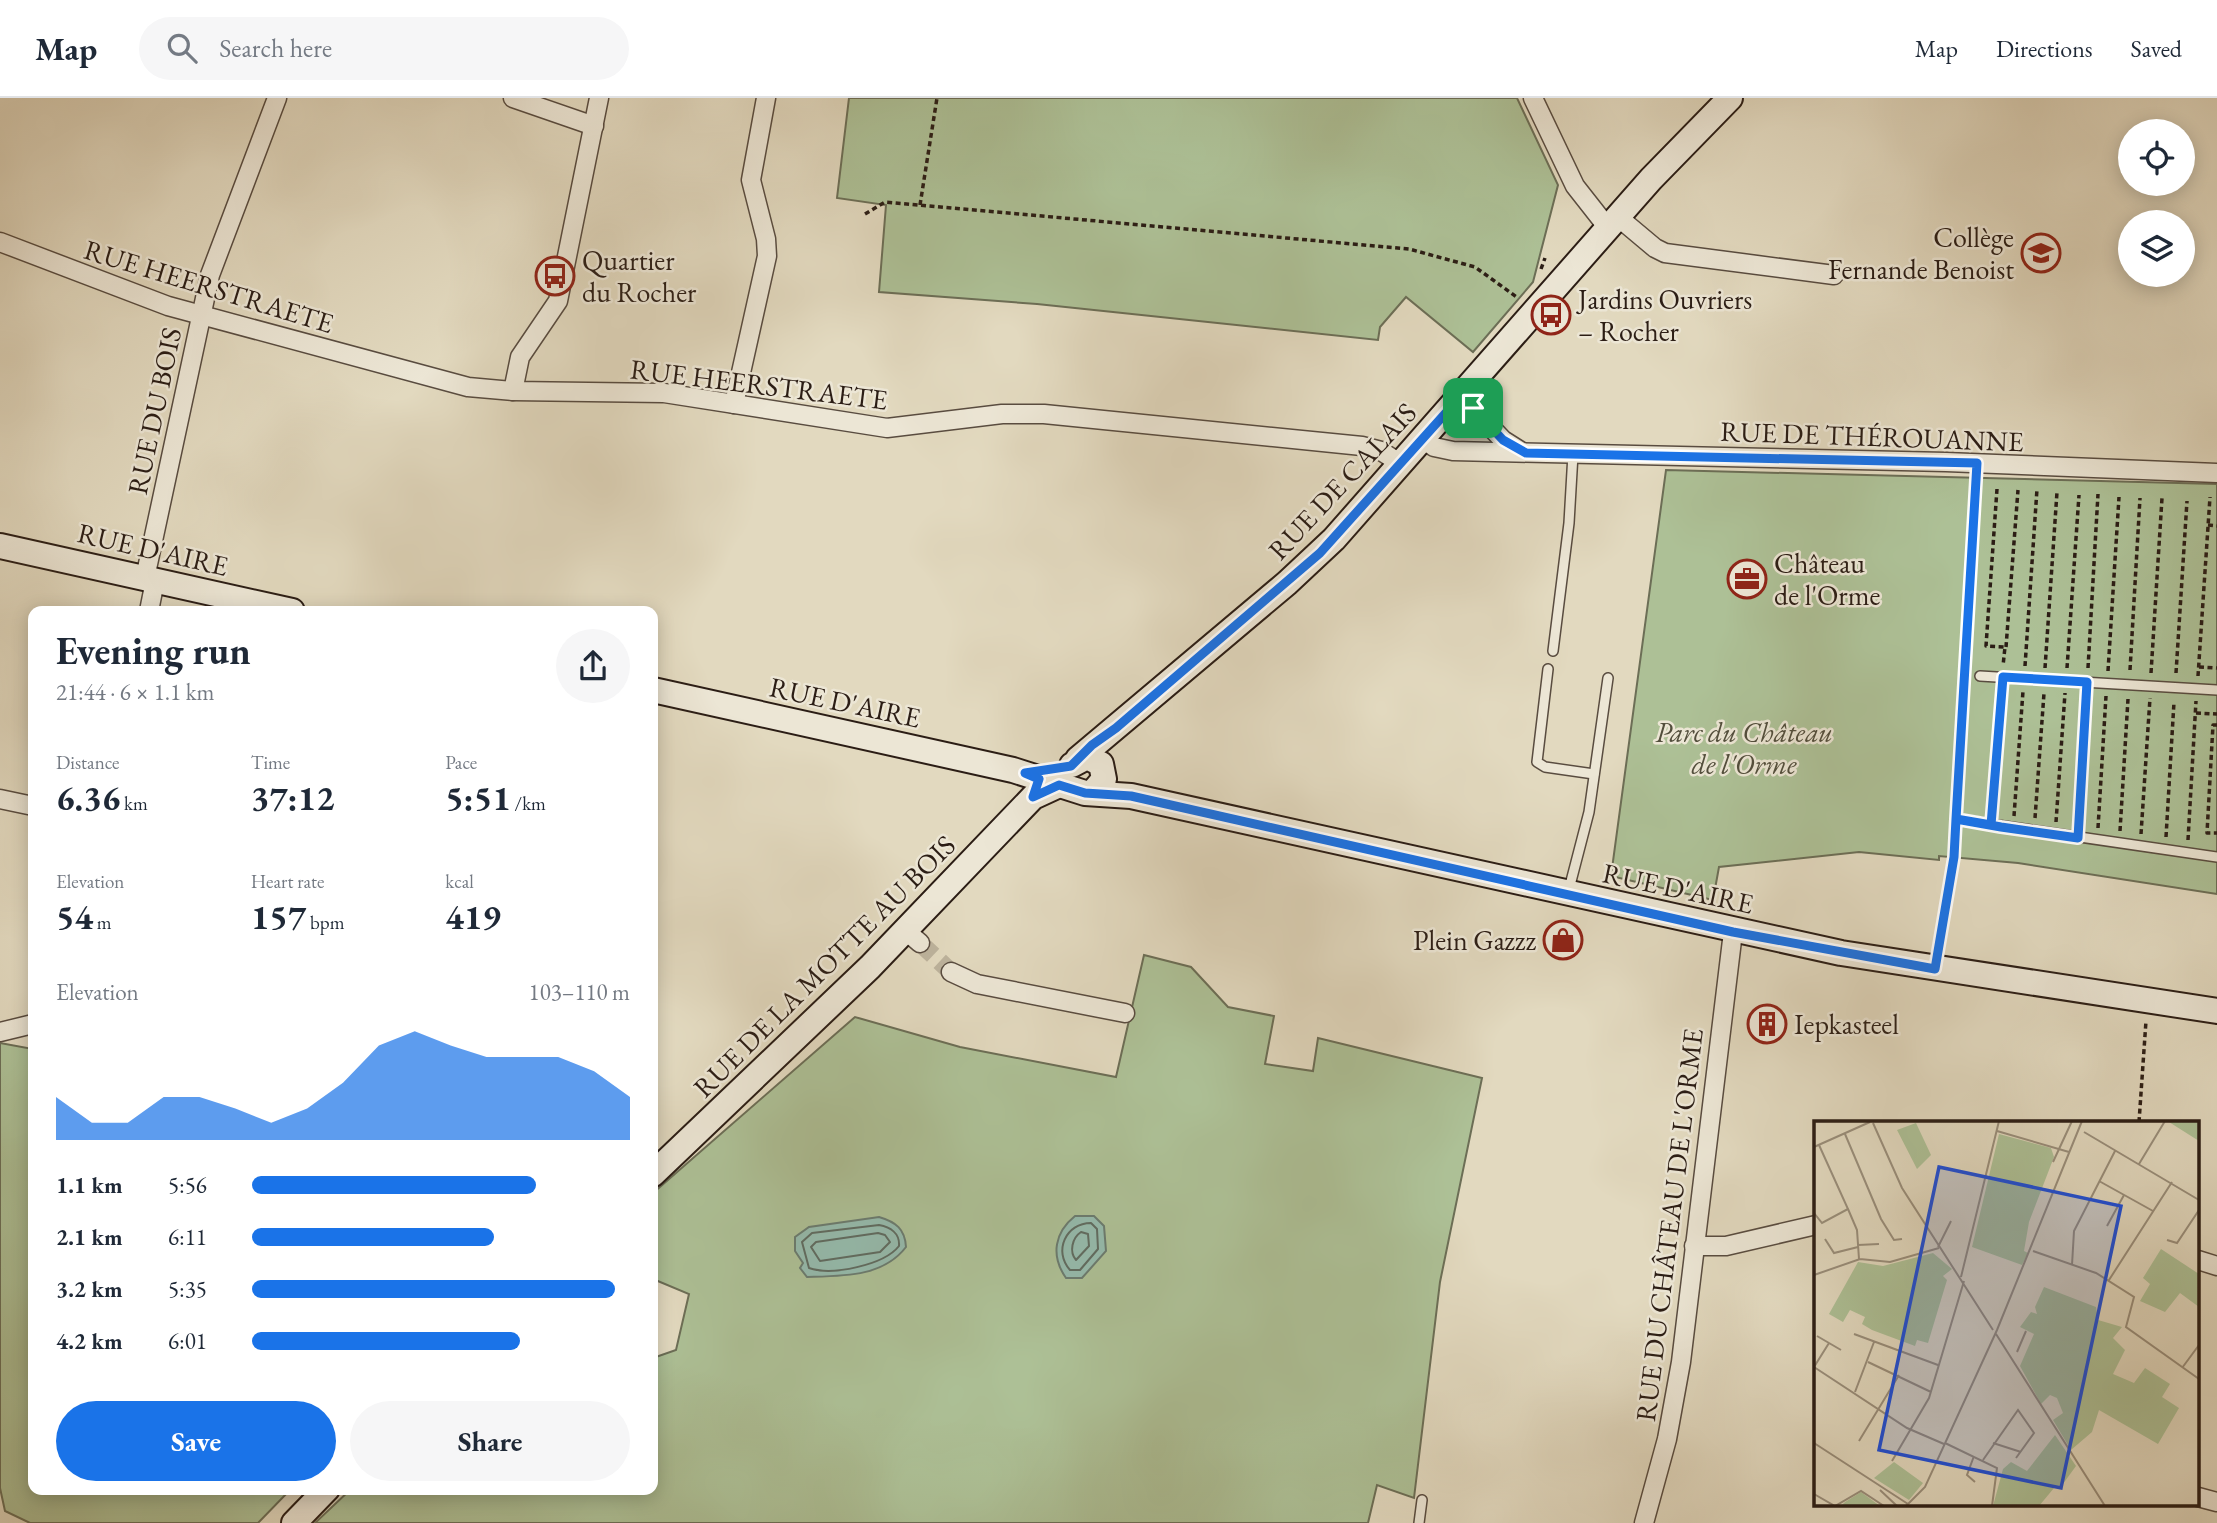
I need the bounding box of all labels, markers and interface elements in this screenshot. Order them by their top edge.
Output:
search box [139,17,629,80]
text: Map [35,27,97,70]
icon: search [163,29,201,67]
text: Search here [219,31,332,65]
text: Map [1915,33,1958,64]
text: Directions [1996,33,2093,64]
text: Saved [2131,33,2182,64]
map controls [2118,119,2195,287]
button: locate [2118,119,2195,196]
button: layers [2118,210,2195,287]
place label: Collège Fernande Benoist [1828,219,2014,287]
street label: RUE HEERSTRAETE [80,231,338,341]
school or university icon: Collège Fernande Benoist [2020,232,2062,274]
place label: Quartier du Rocher [582,242,697,310]
bus stop icon: Quartier du Rocher [534,255,576,297]
place label: Jardins Ouvriers – Rocher [1576,281,1752,349]
bus stop icon: Jardins Ouvriers – Rocher [1530,294,1572,336]
street label: RUE DU BOIS [119,324,189,498]
street label: RUE HEERSTRAETE [628,350,890,418]
pin [1443,378,1503,438]
icon: arrive [1454,389,1492,427]
street label: RUE DE CALAIS [1260,395,1424,567]
street label: RUE DE THÉROUANNE [1720,413,2024,459]
street label: RUE D'AIRE [74,514,232,584]
place label: Château de l'Orme [1774,545,1881,613]
office icon: Château de l'Orme [1726,558,1768,600]
text: Evening run [56,626,251,675]
button: share [556,629,630,703]
street label: RUE D'AIRE [766,668,924,736]
text: 21:44 · 6 × 1.1 km [56,677,214,707]
park label: Parc du Château de l'Orme [1655,714,1833,782]
text: Distance [56,750,119,775]
text: Time [251,750,290,775]
text: Pace [445,750,477,775]
text: 6.36 [56,775,120,820]
text: 37:12 [251,775,335,820]
text: 5:51 [445,775,511,820]
text: km [120,791,148,816]
text: /km [511,791,546,816]
street label: RUE DE LA MOTTE AU BOIS [685,827,963,1105]
street label: RUE D'AIRE [1599,854,1757,922]
text: Elevation [56,869,124,894]
text: Heart rate [251,869,324,894]
text: kcal [445,869,474,894]
text: 54 [56,894,93,939]
text: 157 [251,894,306,939]
text: 419 [445,894,501,939]
text: m [93,910,112,935]
text: bpm [306,910,344,935]
shop icon: Plein Gazzz [1542,919,1584,961]
place label: Plein Gazzz [1413,922,1536,958]
text: Elevation [56,977,139,1007]
text: 103–110 m [529,977,630,1007]
building icon: Iepkasteel [1746,1003,1788,1045]
place label: Iepkasteel [1794,1006,1899,1042]
street label: RUE DU CHÂTEAU DE L'ORME [1627,1026,1711,1424]
inset map [1814,1121,2200,1506]
text: 1.1 km [56,1170,123,1200]
text: 5:56 [168,1170,207,1200]
text: 2.1 km [56,1222,123,1252]
text: 6:11 [168,1222,207,1252]
text: 3.2 km [56,1274,123,1304]
text: 5:35 [168,1274,207,1304]
text: 4.2 km [56,1326,123,1356]
text: 6:01 [168,1326,207,1356]
button: Save [56,1401,336,1481]
button: Share [350,1401,630,1481]

